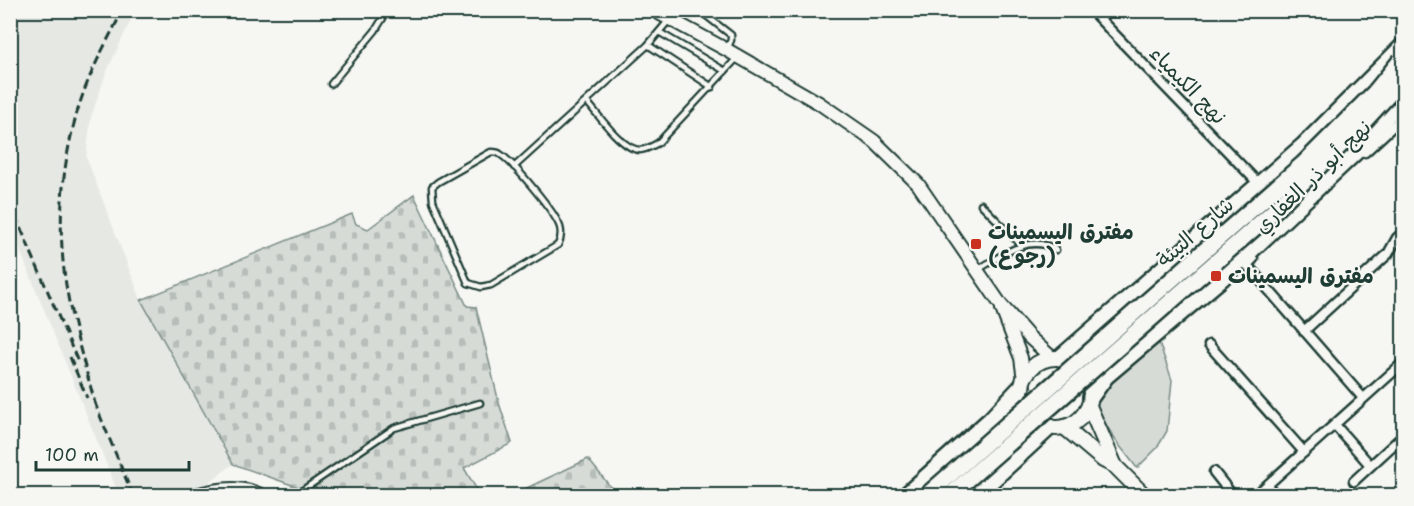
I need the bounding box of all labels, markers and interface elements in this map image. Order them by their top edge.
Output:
street label: نهج الكيمياء [1143,39,1233,131]
street label: نهج أبو ذر الغفاري [1248,114,1378,241]
street label: شارع البيئة [1150,191,1240,274]
place label: مفترق اليسمينات (رجوع) [988,218,1134,270]
marker: مفترق اليسمينات (رجوع) [969,237,983,251]
place label: مفترق اليسمينات [1228,262,1374,290]
marker: مفترق اليسمينات [1209,269,1223,283]
scale bar [36,434,189,472]
text: 100 m [45,443,99,467]

